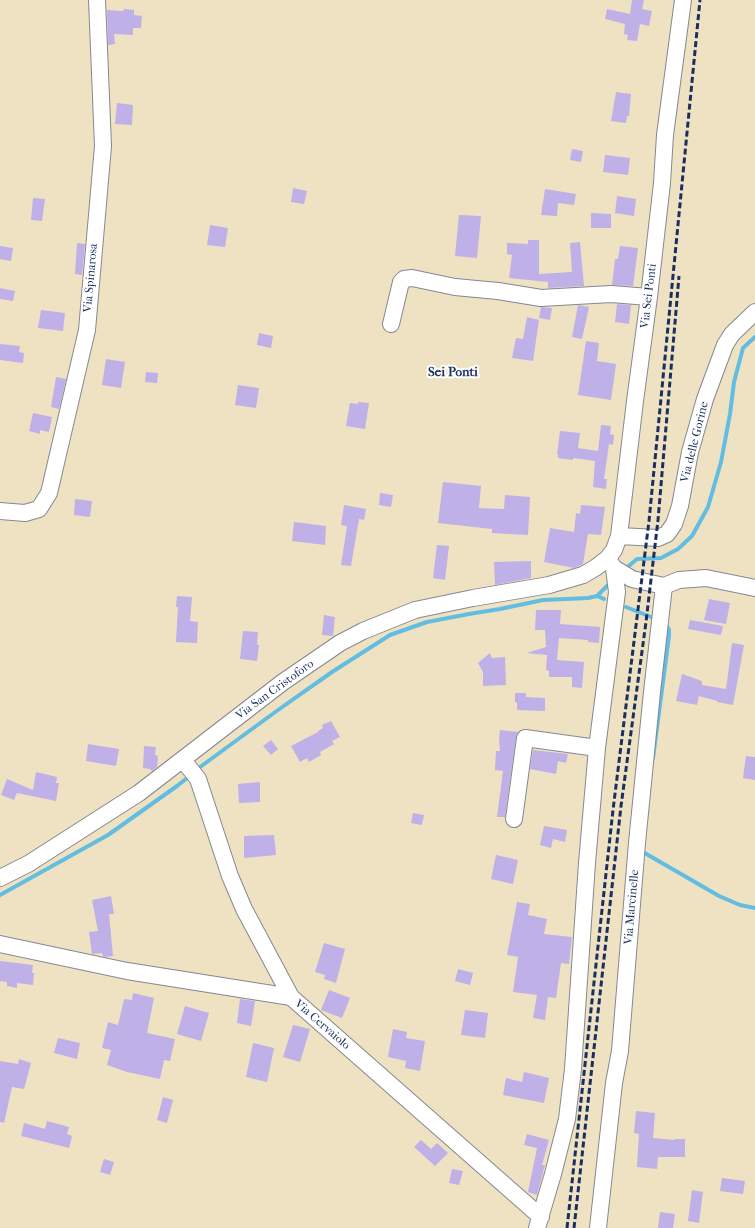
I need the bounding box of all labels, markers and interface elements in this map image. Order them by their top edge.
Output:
street label: Via Spinarosa [81,243,101,313]
street label: Via Sei Ponti [638,263,660,329]
district label: Sei Ponti [428,365,478,381]
street label: Via delle Gorine [678,400,712,484]
street label: Via San Cristoforo [233,657,317,723]
street label: Via Marcinelle [622,869,642,945]
street label: Via Cervaiolo [291,997,353,1053]

